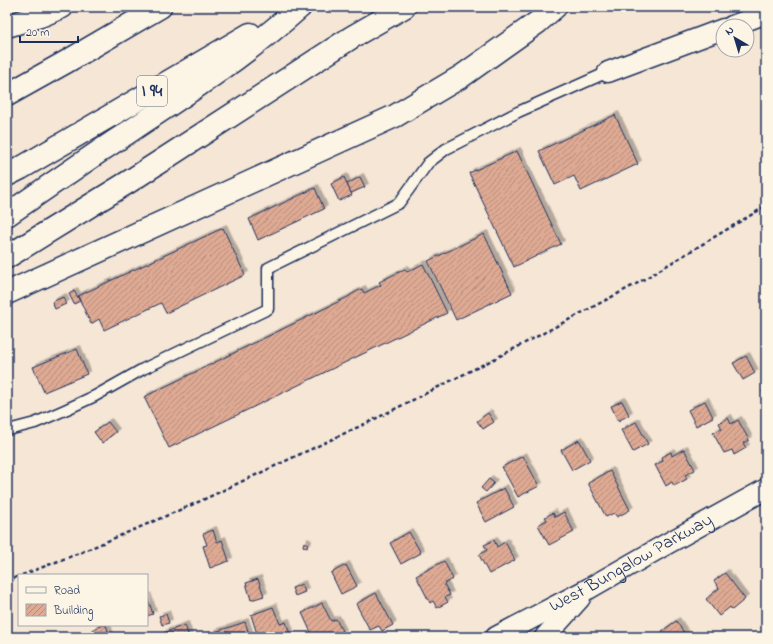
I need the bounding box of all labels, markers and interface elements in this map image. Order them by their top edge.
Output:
scale bar [20,18,78,44]
north arrow [715,18,755,58]
text: N [722,22,737,40]
text: 20 m [26,24,49,42]
road number: I 94 [137,76,167,106]
street label: West Bungalow Parkway [545,508,718,620]
legend [18,574,148,626]
text: Road [54,582,80,600]
text: Building [53,602,93,621]

